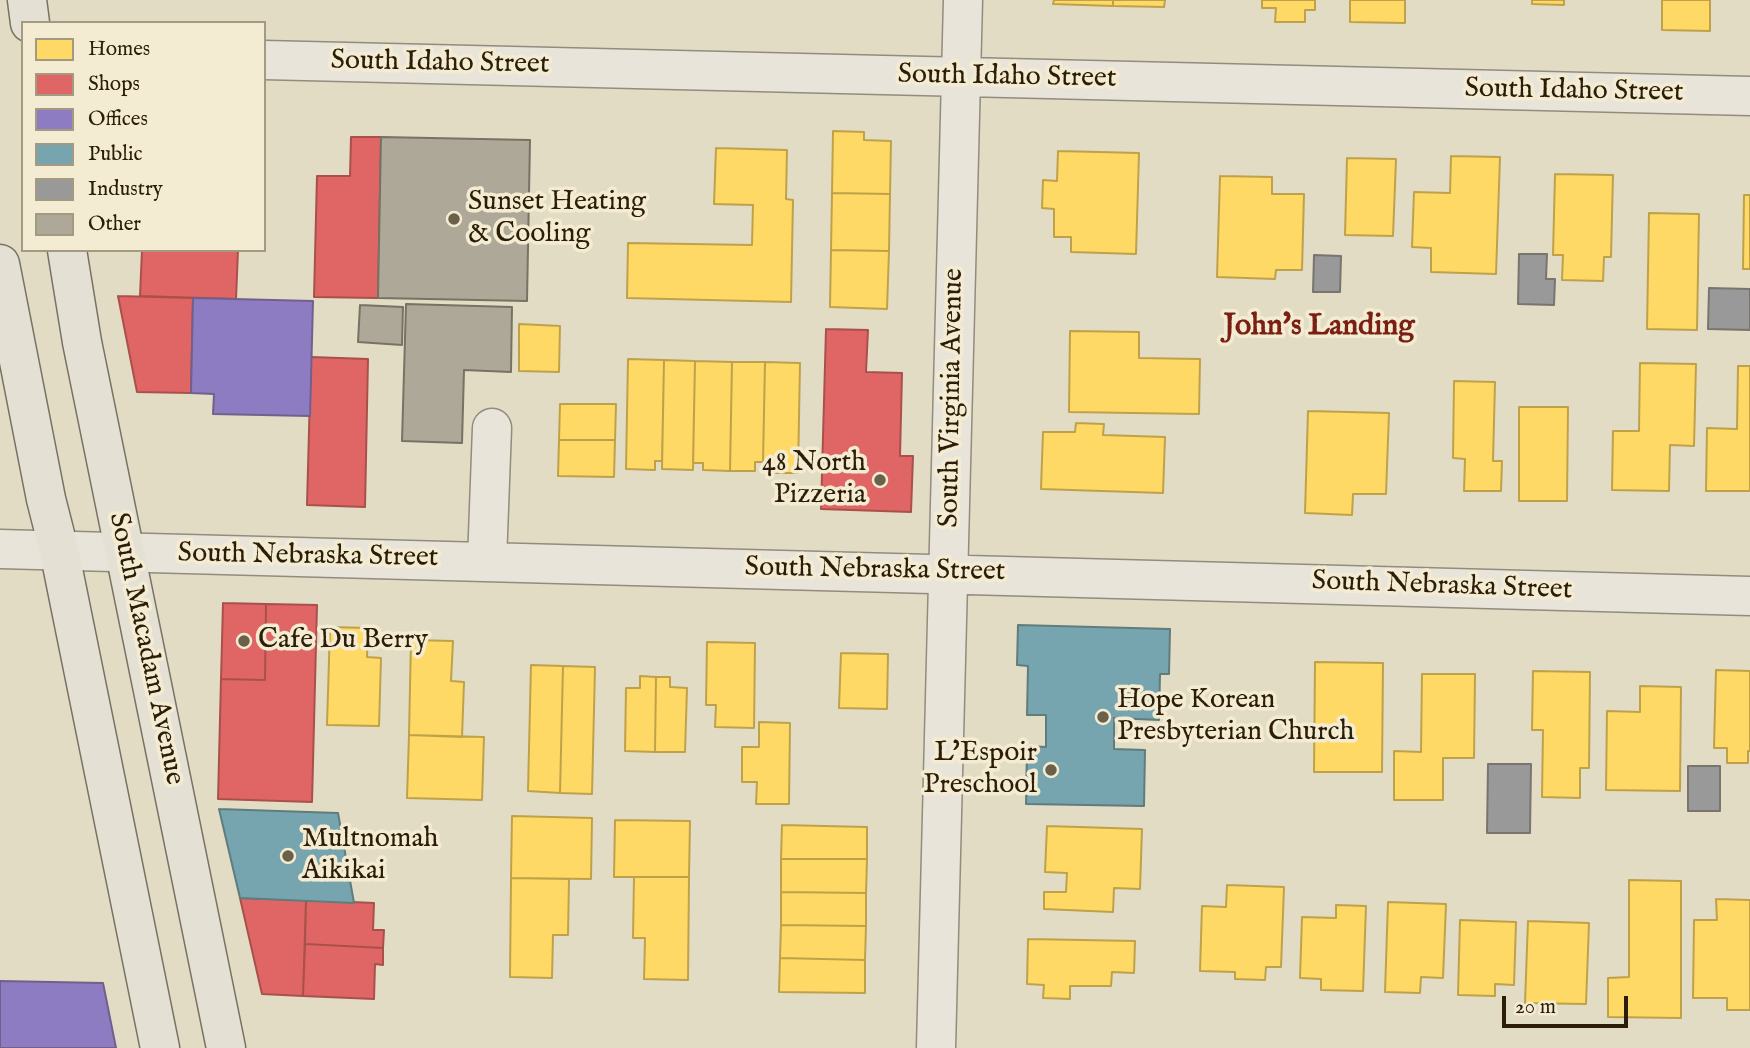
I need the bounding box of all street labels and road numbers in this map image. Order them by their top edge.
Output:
street label: South Idaho Street [330,45,550,83]
street label: South Idaho Street [897,59,1117,97]
street label: South Idaho Street [1464,73,1684,111]
street label: South Virginia Avenue [934,268,972,528]
street label: South Macadam Avenue [100,510,190,788]
street label: South Nebraska Street [177,538,439,576]
street label: South Nebraska Street [744,552,1006,590]
street label: South Nebraska Street [1311,566,1573,608]

